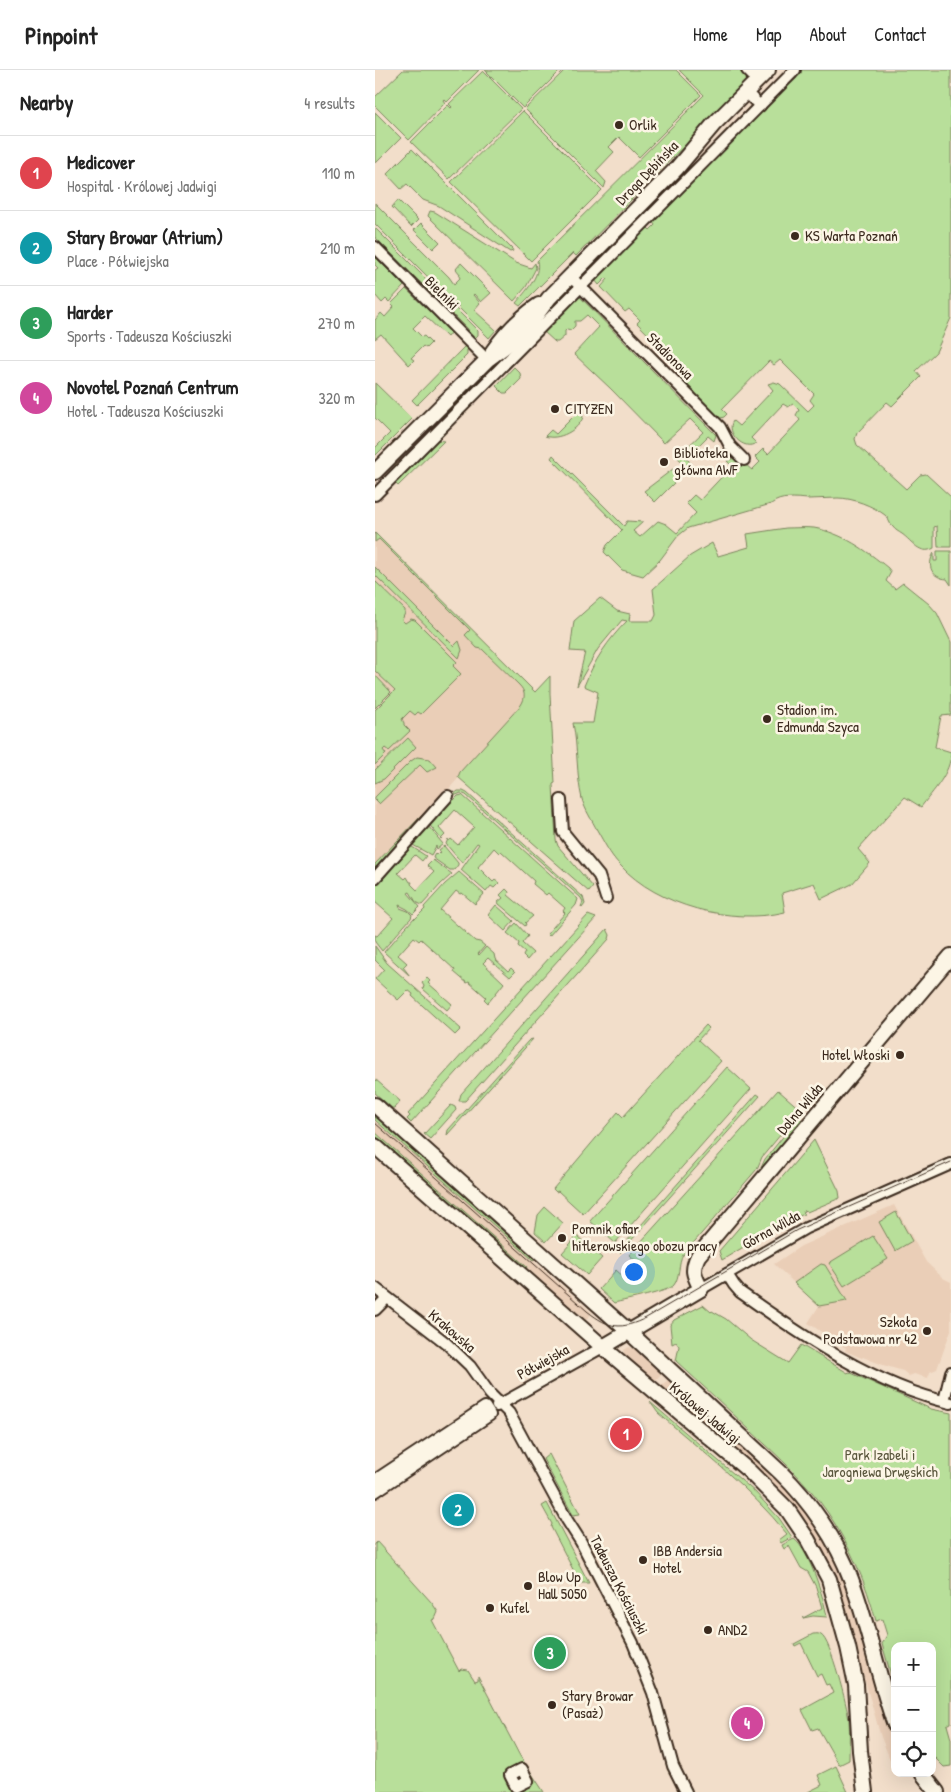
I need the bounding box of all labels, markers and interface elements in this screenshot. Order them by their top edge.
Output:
text: Pinpoint [25,19,97,51]
text: Home [693,22,728,47]
text: Map [756,22,781,47]
text: About [809,22,846,47]
text: Contact [874,22,926,47]
text: Nearby [20,88,73,117]
text: 4 results [304,92,355,114]
place label: Orlik [629,114,657,135]
marker: Orlik [613,119,625,131]
street label: Droga Dębińska [611,136,683,210]
text: Medicover [67,149,135,175]
text: 1 [33,162,39,184]
text: 110 m [322,162,355,184]
text: Hospital · Królowej Jadwigi [67,175,217,197]
text: Stary Browar (Atrium) [67,224,223,250]
place label: KS Warta Poznań [805,225,898,246]
marker: KS Warta Poznań [789,230,801,242]
text: 2 [32,237,40,259]
text: 210 m [320,237,355,259]
text: Place · Półwiejska [67,250,169,272]
street label: Bielniki [421,271,464,314]
text: Harder [67,299,113,325]
text: 3 [32,312,40,334]
text: 270 m [318,312,355,334]
text: Sports · Tadeusza Kościuszki [67,325,232,347]
street label: Stadionowa [642,327,699,384]
text: Novotel Poznań Centrum [67,374,238,400]
text: 4 [33,387,39,409]
text: 320 m [319,387,355,409]
place label: CITYZEN [565,398,613,419]
text: Hotel · Tadeusza Kościuszki [67,400,224,422]
marker: CITYZEN [549,403,561,415]
place label: Biblioteka główna AWF [674,442,738,480]
marker: Biblioteka główna AWF [658,456,670,468]
place label: Stadion im. Edmunda Szyca [777,699,859,737]
marker: Stadion im. Edmunda Szyca [761,713,773,725]
place label: Hotel Włoski [822,1044,890,1065]
marker: Hotel Włoski [894,1049,906,1061]
street label: Dolna Wilda [772,1078,828,1139]
street label: Górna Wilda [738,1205,804,1254]
place label: Pomnik ofiar hitlerowskiego obozu pracy [572,1218,717,1256]
marker: Pomnik ofiar hitlerowskiego obozu pracy [556,1232,568,1244]
your location [621,1259,647,1285]
street label: Krakowska [424,1304,481,1357]
place label: Szkoła Podstawowa nr 42 [823,1311,917,1349]
marker: Szkoła Podstawowa nr 42 [921,1325,933,1337]
street label: Półwiejska [513,1339,573,1384]
street label: Królowej Jadwigi [665,1377,745,1449]
pin: 1 [610,1415,642,1453]
park label: Park Izabeli i Jarogniewa Drwęskich [822,1444,938,1482]
pin: 2 [442,1491,474,1529]
street label: Tadeusza Kościuszki [585,1532,654,1638]
place label: IBB Andersia Hotel [653,1540,722,1578]
marker: IBB Andersia Hotel [637,1554,649,1566]
place label: Blow Up Hall 5050 [538,1566,587,1604]
marker: Blow Up Hall 5050 [522,1580,534,1592]
place label: Kufel [500,1597,529,1618]
marker: Kufel [484,1602,496,1614]
place label: AND2 [718,1619,747,1640]
marker: AND2 [702,1624,714,1636]
pin: 3 [534,1634,566,1672]
map controls [891,1642,936,1777]
button: + [891,1642,936,1687]
place label: Stary Browar (Pasaż) [562,1685,634,1723]
button: − [891,1687,936,1732]
marker: Stary Browar (Pasaż) [546,1699,558,1711]
pin: 4 [731,1704,763,1742]
button: locate [891,1732,936,1777]

